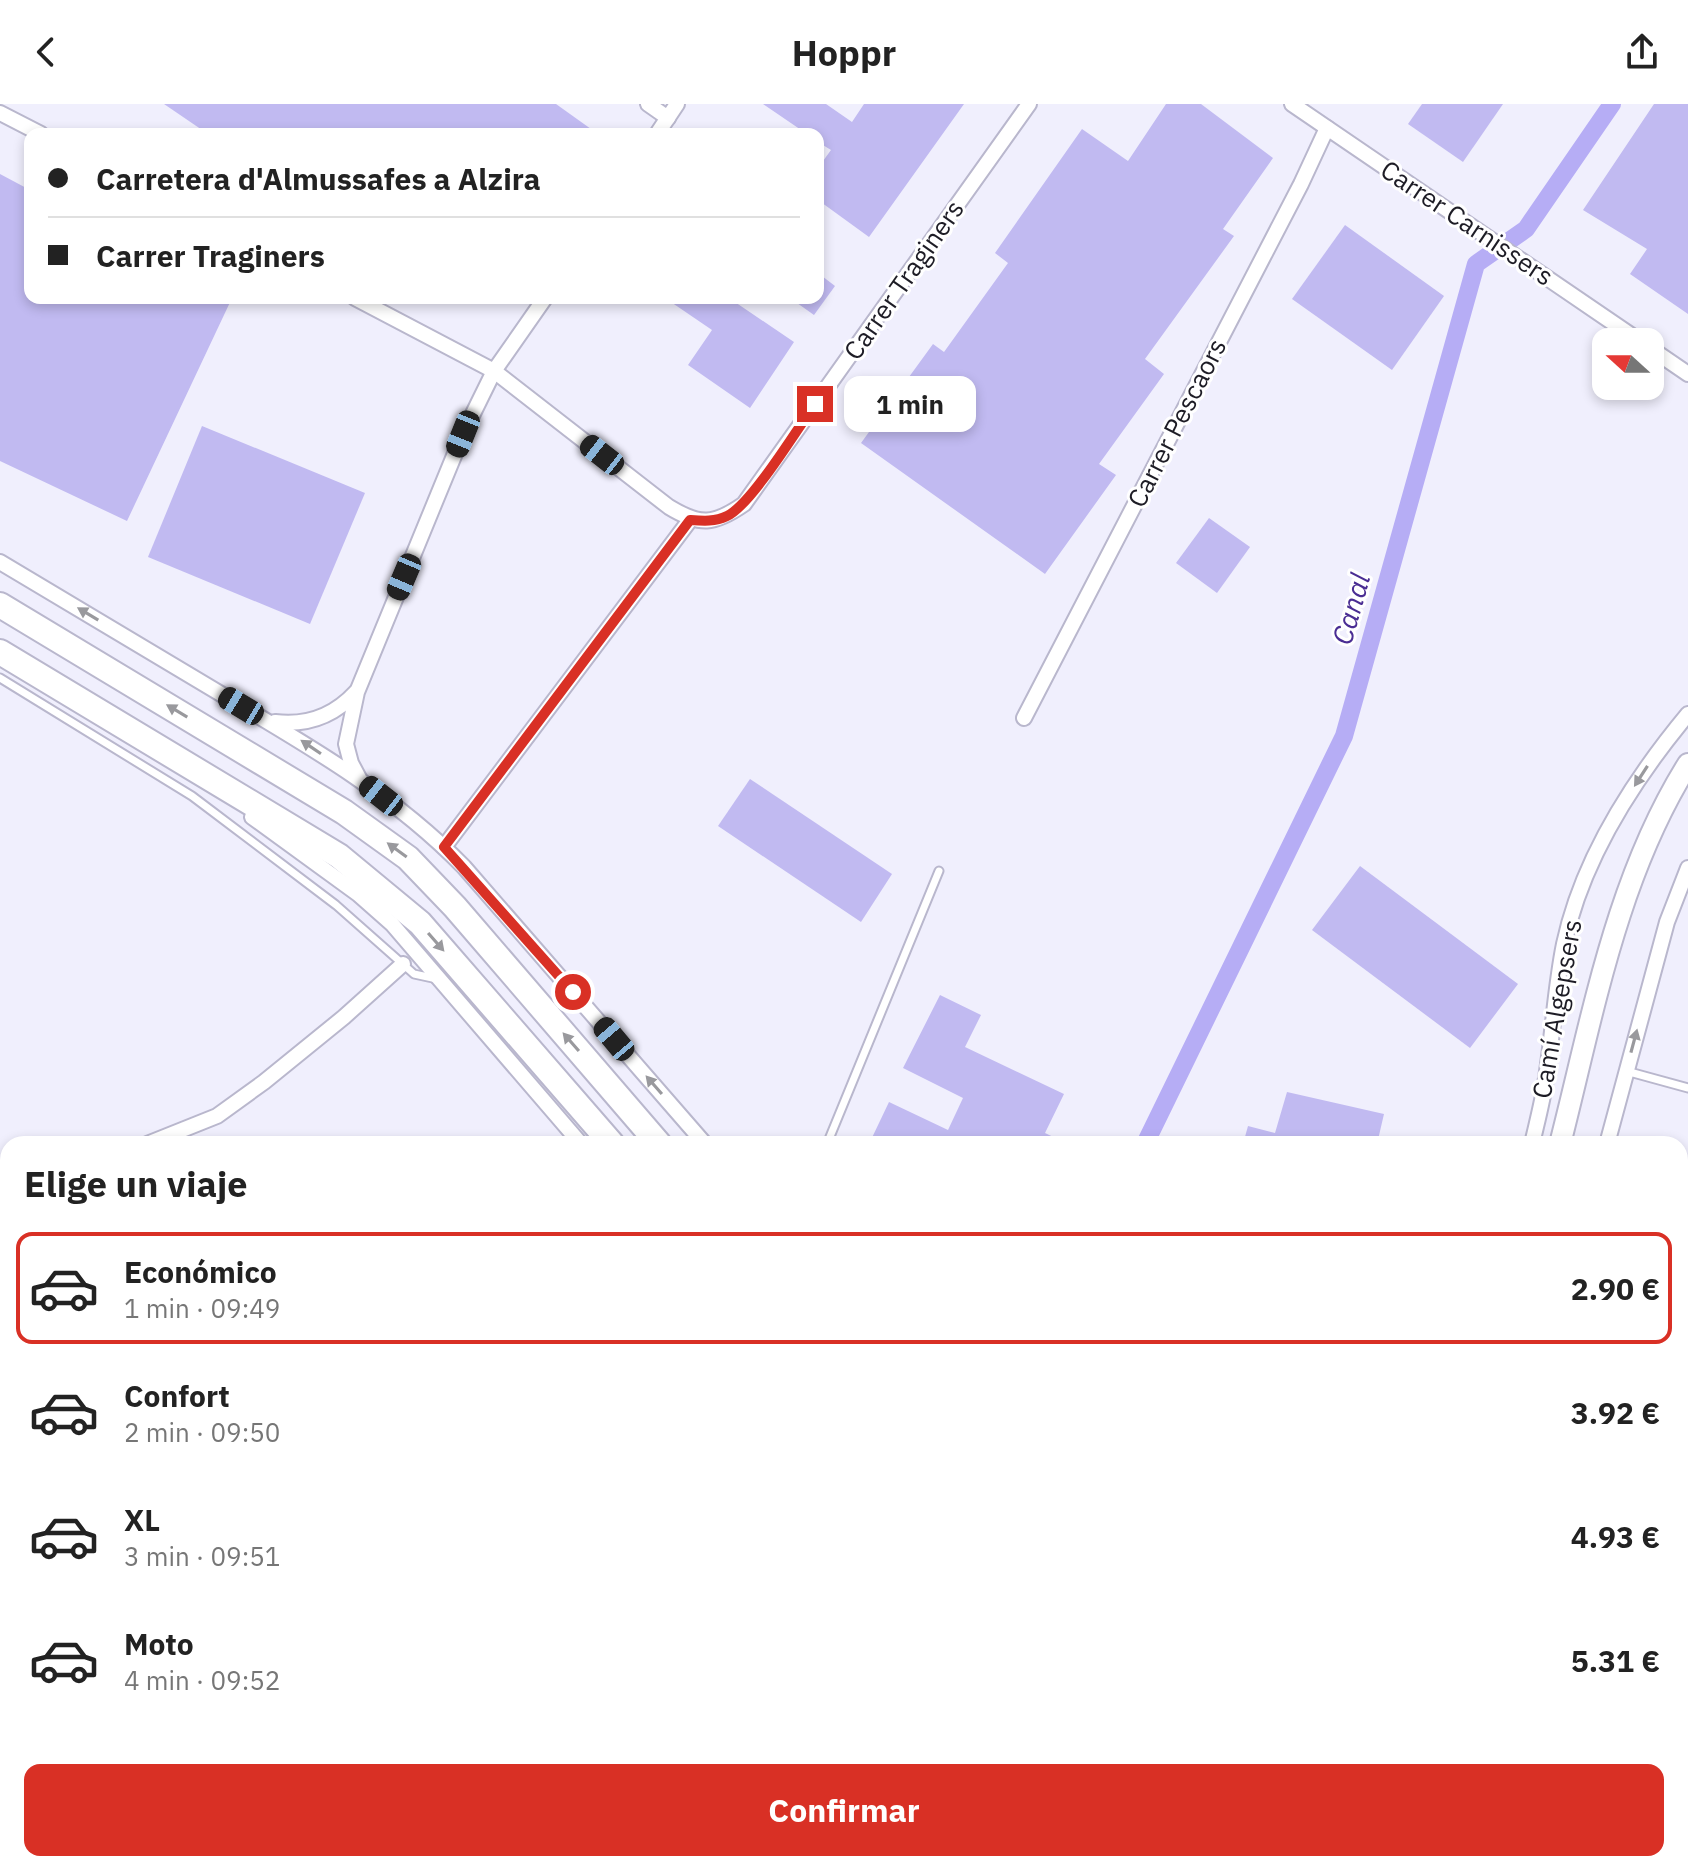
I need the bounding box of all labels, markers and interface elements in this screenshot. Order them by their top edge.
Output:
text: Hoppr [792,29,896,76]
icon: back [24,30,68,74]
icon: share [1620,30,1664,74]
street label: Carrer Carnissers [1375,152,1561,293]
text: Carretera d'Almussafes a Alzira [96,159,540,198]
street label: Carrer Traginers [836,193,971,366]
text: Carrer Traginers [96,236,325,275]
north arrow [1592,328,1664,400]
map controls [1592,328,1664,400]
street label: Carrer Pescaors [1119,332,1233,513]
callout: 1 min [843,376,975,432]
route end [797,386,833,422]
text: 1 min [876,387,944,421]
car [443,407,483,461]
car [576,431,628,479]
car [384,550,424,604]
water label: Canal [1323,568,1378,649]
one-way arrow [77,607,99,621]
car [214,683,268,729]
one-way arrow [166,704,188,718]
one-way arrow [301,739,322,754]
one-way arrow [1635,765,1649,787]
car [355,772,407,820]
one-way arrow [386,842,408,858]
street label: Camí Algepsers [1524,917,1588,1101]
one-way arrow [427,932,444,952]
route start [555,974,591,1010]
car [589,1013,639,1065]
one-way arrow [1628,1029,1641,1053]
one-way arrow [563,1033,580,1053]
one-way arrow [646,1076,663,1096]
text: Elige un viaje [24,1160,248,1207]
icon: car [28,1252,100,1324]
text: Económico [124,1252,277,1291]
text: 2.90 € [1571,1269,1660,1308]
text: 1 min · 09:49 [124,1291,280,1325]
icon: car [28,1376,100,1448]
text: Confort [124,1376,230,1415]
text: 3.92 € [1571,1393,1660,1432]
text: 2 min · 09:50 [124,1415,280,1449]
icon: car [28,1500,100,1572]
text: XL [124,1500,160,1539]
text: 4.93 € [1571,1517,1660,1556]
text: 3 min · 09:51 [124,1539,280,1573]
icon: car [28,1624,100,1696]
text: Moto [124,1624,194,1663]
text: 5.31 € [1571,1641,1660,1680]
text: 4 min · 09:52 [124,1663,280,1697]
button: Confirmar [24,1764,1664,1856]

